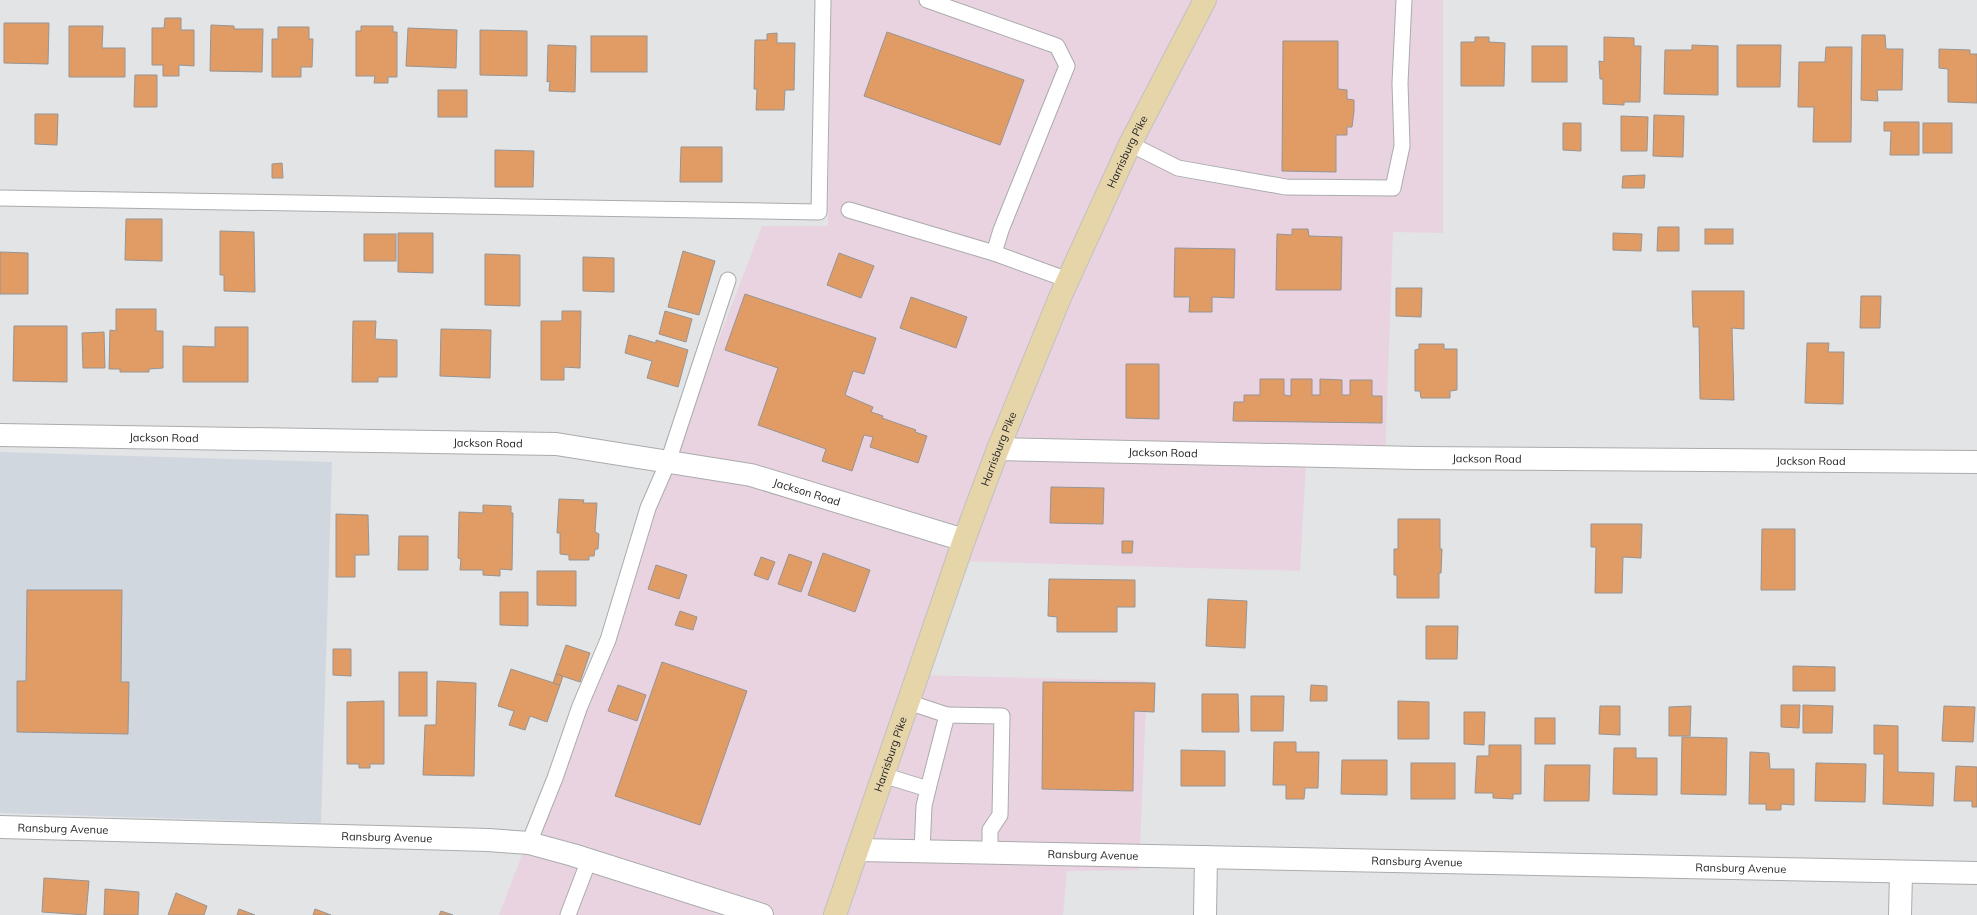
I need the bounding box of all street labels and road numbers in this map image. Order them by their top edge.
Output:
street label: Harrisburg Pike [1104,113,1151,190]
street label: Harrisburg Pike [978,410,1020,488]
street label: Jackson Road [129,430,199,445]
street label: Jackson Road [453,435,523,450]
street label: Jackson Road [1128,445,1198,460]
street label: Jackson Road [1452,451,1522,466]
street label: Jackson Road [1776,454,1846,468]
street label: Jackson Road [772,475,842,509]
street label: Harrisburg Pike [871,715,910,794]
street label: Ransburg Avenue [17,820,109,837]
street label: Ransburg Avenue [341,829,433,845]
street label: Ransburg Avenue [1047,847,1139,863]
street label: Ransburg Avenue [1371,854,1462,869]
street label: Ransburg Avenue [1695,860,1786,876]

